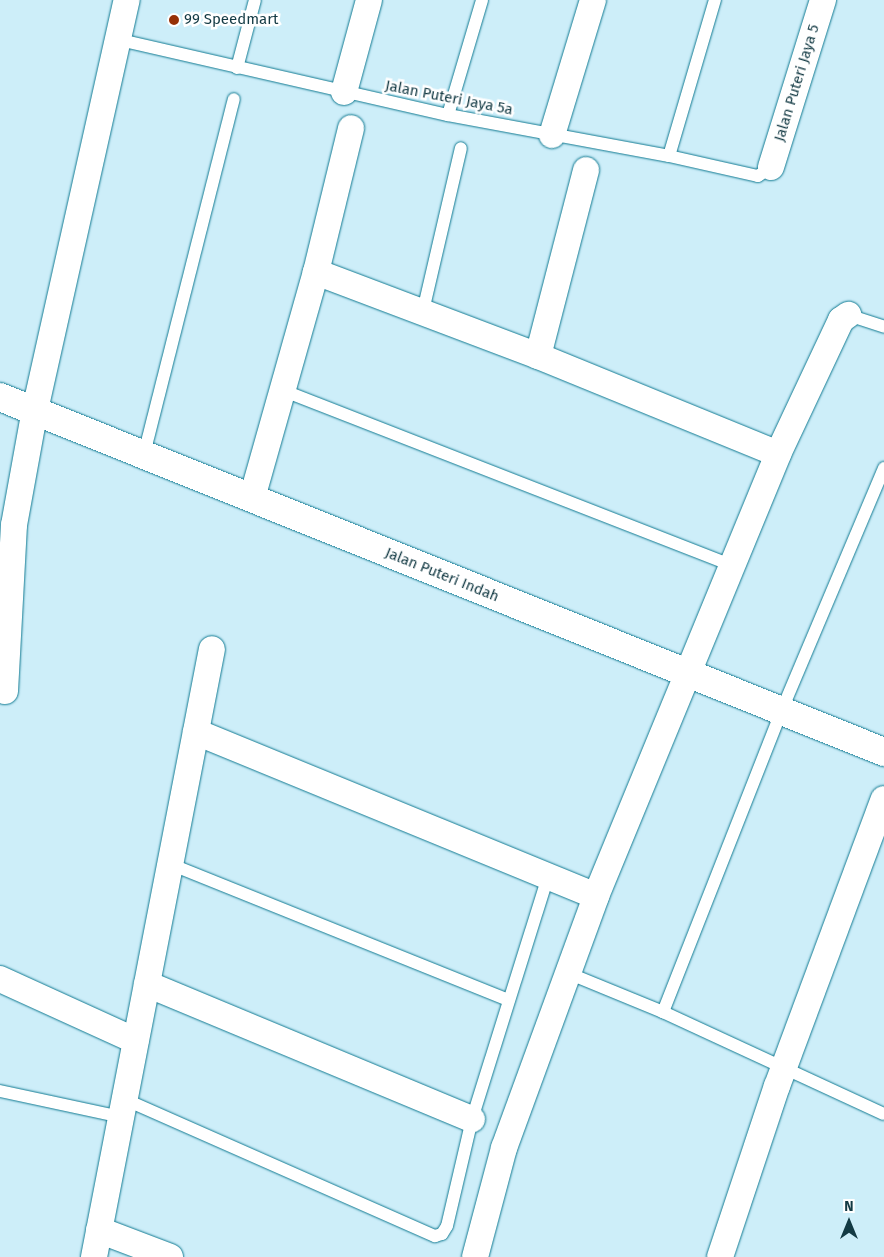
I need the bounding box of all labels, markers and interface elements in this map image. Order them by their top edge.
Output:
place label: 99 Speedmart [184,11,278,29]
marker: 99 Speedmart [168,14,180,26]
street label: Jalan Puteri Jaya 5 [771,22,823,144]
street label: Jalan Puteri Jaya 5a [384,77,514,119]
street label: Jalan Puteri Indah [382,544,502,606]
north arrow [824,1197,874,1247]
text: N [844,1198,854,1215]

